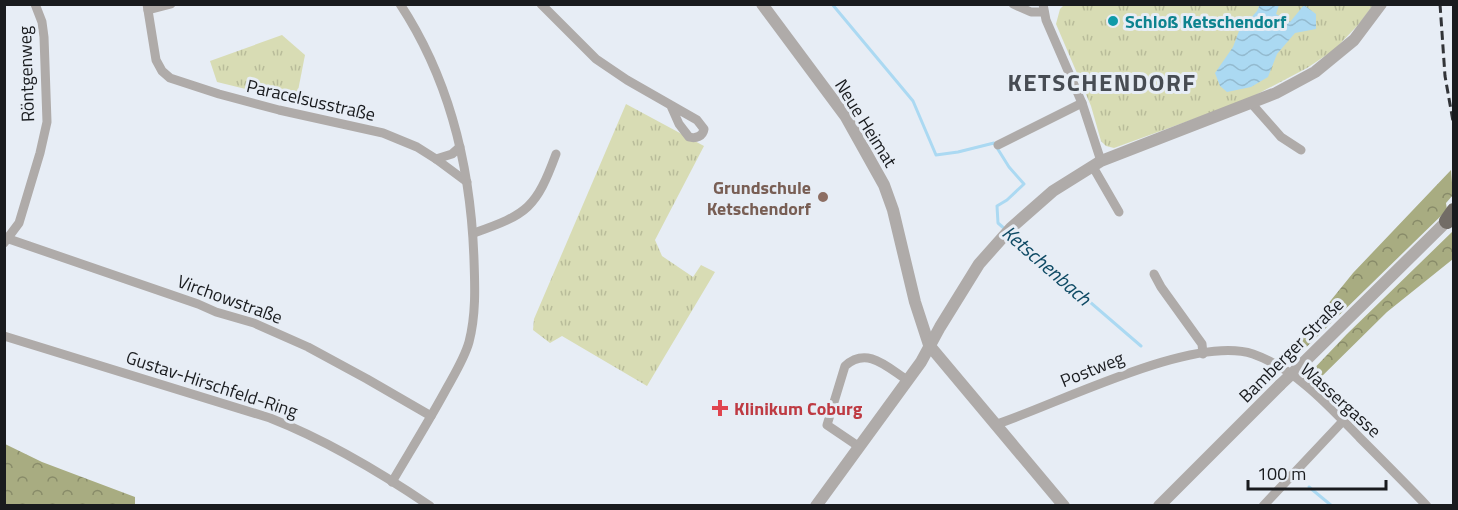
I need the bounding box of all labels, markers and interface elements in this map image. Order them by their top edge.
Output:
place label: Schloß Ketschendorf [1125,8,1287,35]
marker: Schloß Ketschendorf [1106,14,1120,28]
street label: Röntgenweg [11,25,41,123]
district label: KETSCHENDORF [1008,64,1197,100]
street label: Paracelsusstraße [244,72,378,128]
street label: Neue Heimat [828,74,904,173]
place label: Grundschule Ketschendorf [707,174,812,222]
marker: Grundschule Ketschendorf [816,190,830,204]
water label: Ketschenbach [996,217,1099,313]
street label: Virchowstraße [174,267,286,331]
street label: Bamberger Straße [1232,291,1350,409]
street label: Gustav-Hirschfeld-Ring [123,343,301,425]
street label: Postweg [1056,344,1128,394]
street label: Wassergasse [1295,356,1387,444]
place label: Klinikum Coburg [734,395,863,422]
marker: Klinikum Coburg [711,399,729,417]
scale bar [1248,453,1386,491]
text: 100 m [1257,460,1306,487]

